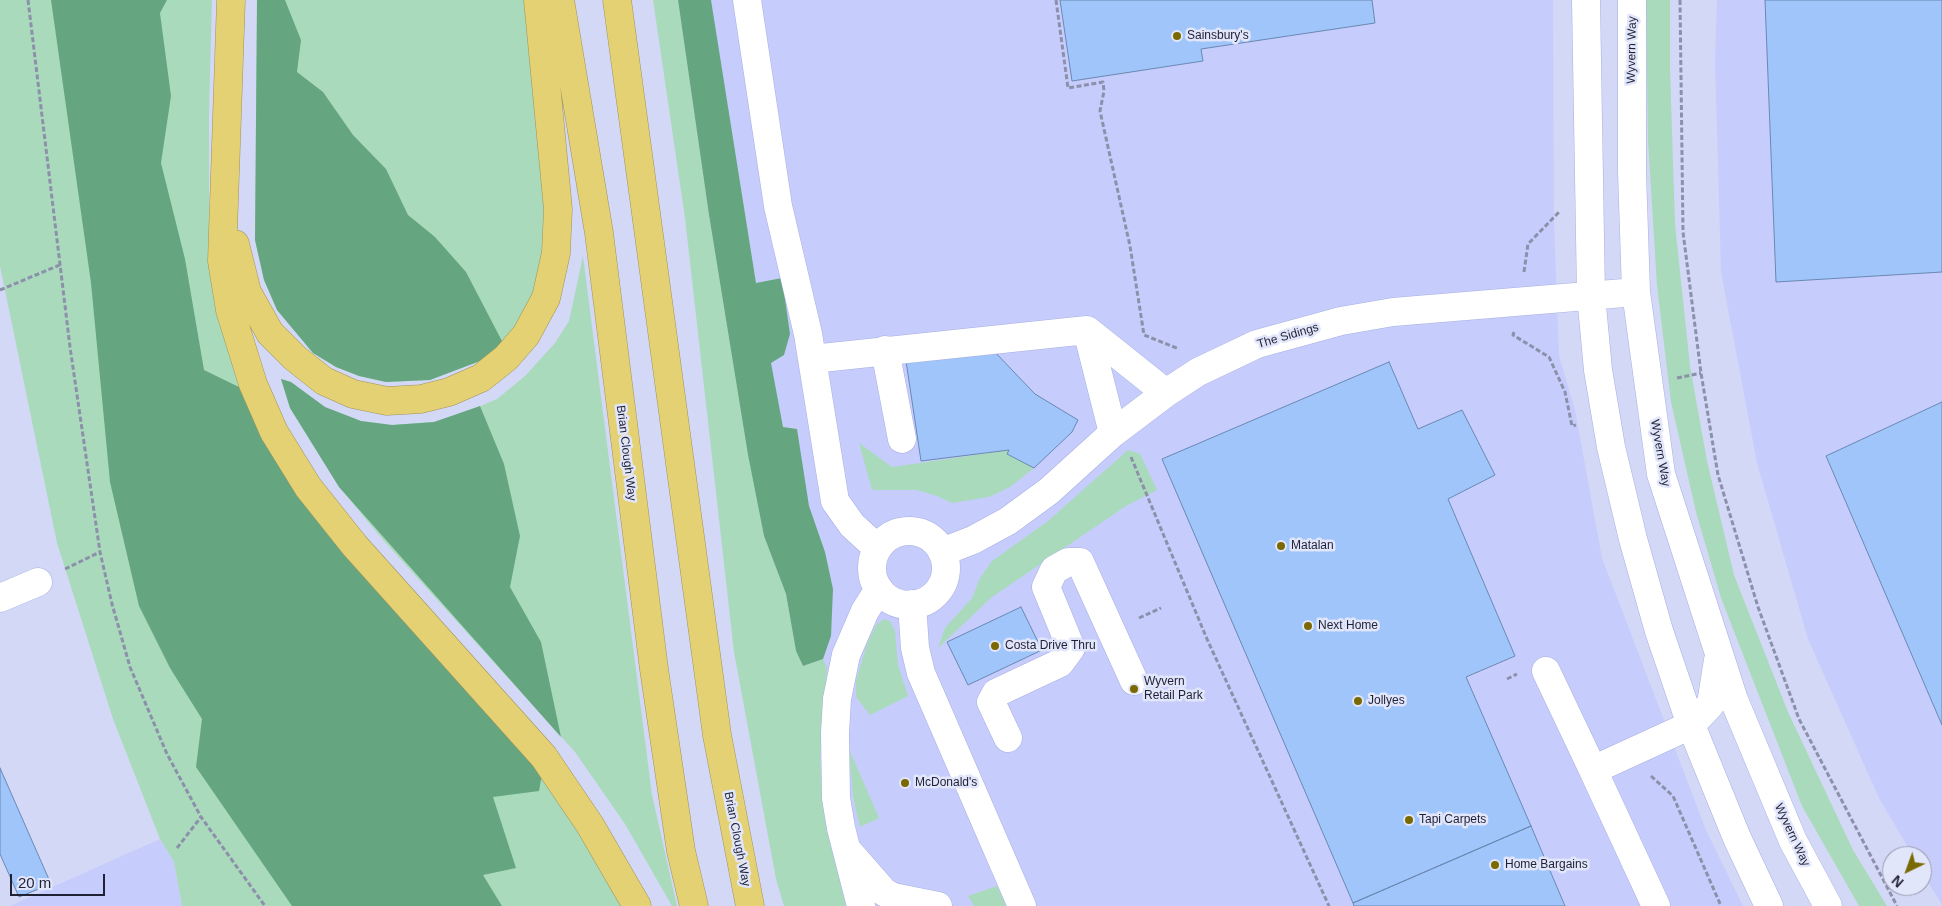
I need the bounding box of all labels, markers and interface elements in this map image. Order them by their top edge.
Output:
street label: Wyvern Way [1624,16,1640,84]
place label: Sainsbury's [1187,29,1249,43]
marker: Sainsbury's [1171,30,1183,42]
street label: The Sidings [1256,320,1320,352]
street label: Brian Clough Way [613,404,639,502]
street label: Wyvern Way [1647,419,1673,487]
place label: Matalan [1291,539,1334,553]
marker: Matalan [1275,540,1287,552]
place label: Next Home [1318,619,1378,633]
marker: Next Home [1302,620,1314,632]
place label: Costa Drive Thru [1005,639,1096,653]
marker: Costa Drive Thru [989,640,1001,652]
place label: Wyvern Retail Park [1144,675,1203,703]
marker: Wyvern Retail Park [1128,683,1140,695]
place label: Jollyes [1368,694,1405,708]
marker: Jollyes [1352,695,1364,707]
place label: McDonald's [915,776,977,790]
marker: McDonald's [899,777,911,789]
street label: Brian Clough Way [721,790,753,888]
street label: Wyvern Way [1771,801,1813,869]
place label: Tapi Carpets [1419,813,1486,827]
marker: Tapi Carpets [1403,814,1415,826]
north arrow [1882,846,1932,896]
place label: Home Bargains [1505,858,1588,872]
marker: Home Bargains [1489,859,1501,871]
scale bar [12,864,108,896]
text: N [1889,872,1907,891]
text: 20 m [18,874,51,891]

